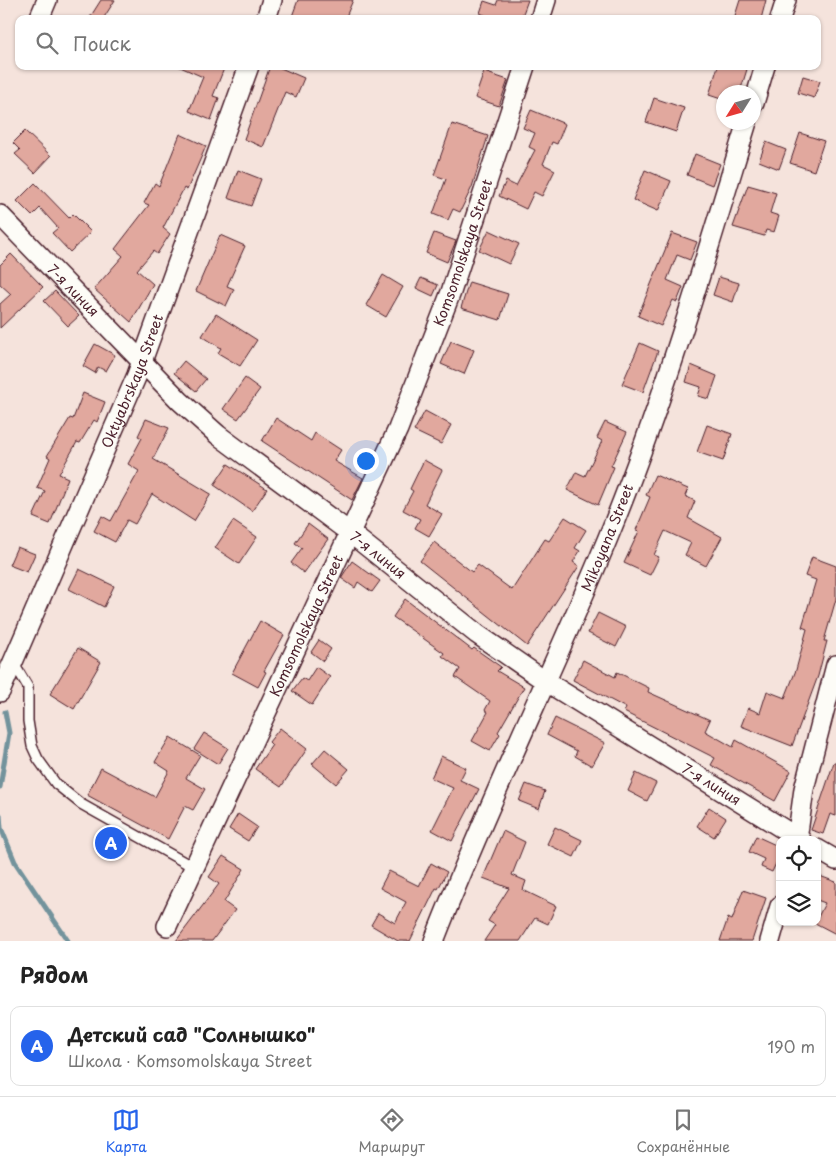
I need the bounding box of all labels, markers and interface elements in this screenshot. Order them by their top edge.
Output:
search box [15,15,821,70]
icon: search [33,29,61,57]
text: Поиск [73,29,131,57]
north arrow [716,85,761,130]
street label: Komsomolskaya Street [428,176,497,329]
street label: 7-я линия [43,259,104,321]
street label: Oktyabrskaya Street [96,311,168,451]
your location [353,448,379,474]
street label: Mikoyana Street [575,481,638,595]
street label: 7-я линия [346,526,411,584]
street label: Komsomolskaya Street [264,551,348,700]
street label: 7-я линия [678,758,745,810]
pin: A [95,824,127,862]
map controls [776,836,821,926]
button: locate [776,836,821,881]
button: layers [776,881,821,926]
text: Рядом [20,958,88,990]
text: Детский сад "Солнышко" [68,1020,315,1048]
text: A [31,1034,43,1058]
text: 190 m [767,1034,815,1058]
text: Школа · Komsomolskaya Street [68,1048,312,1072]
tab: Карта [106,1106,147,1157]
tab: Маршрут [359,1106,425,1157]
tab: Сохранённые [637,1106,730,1157]

